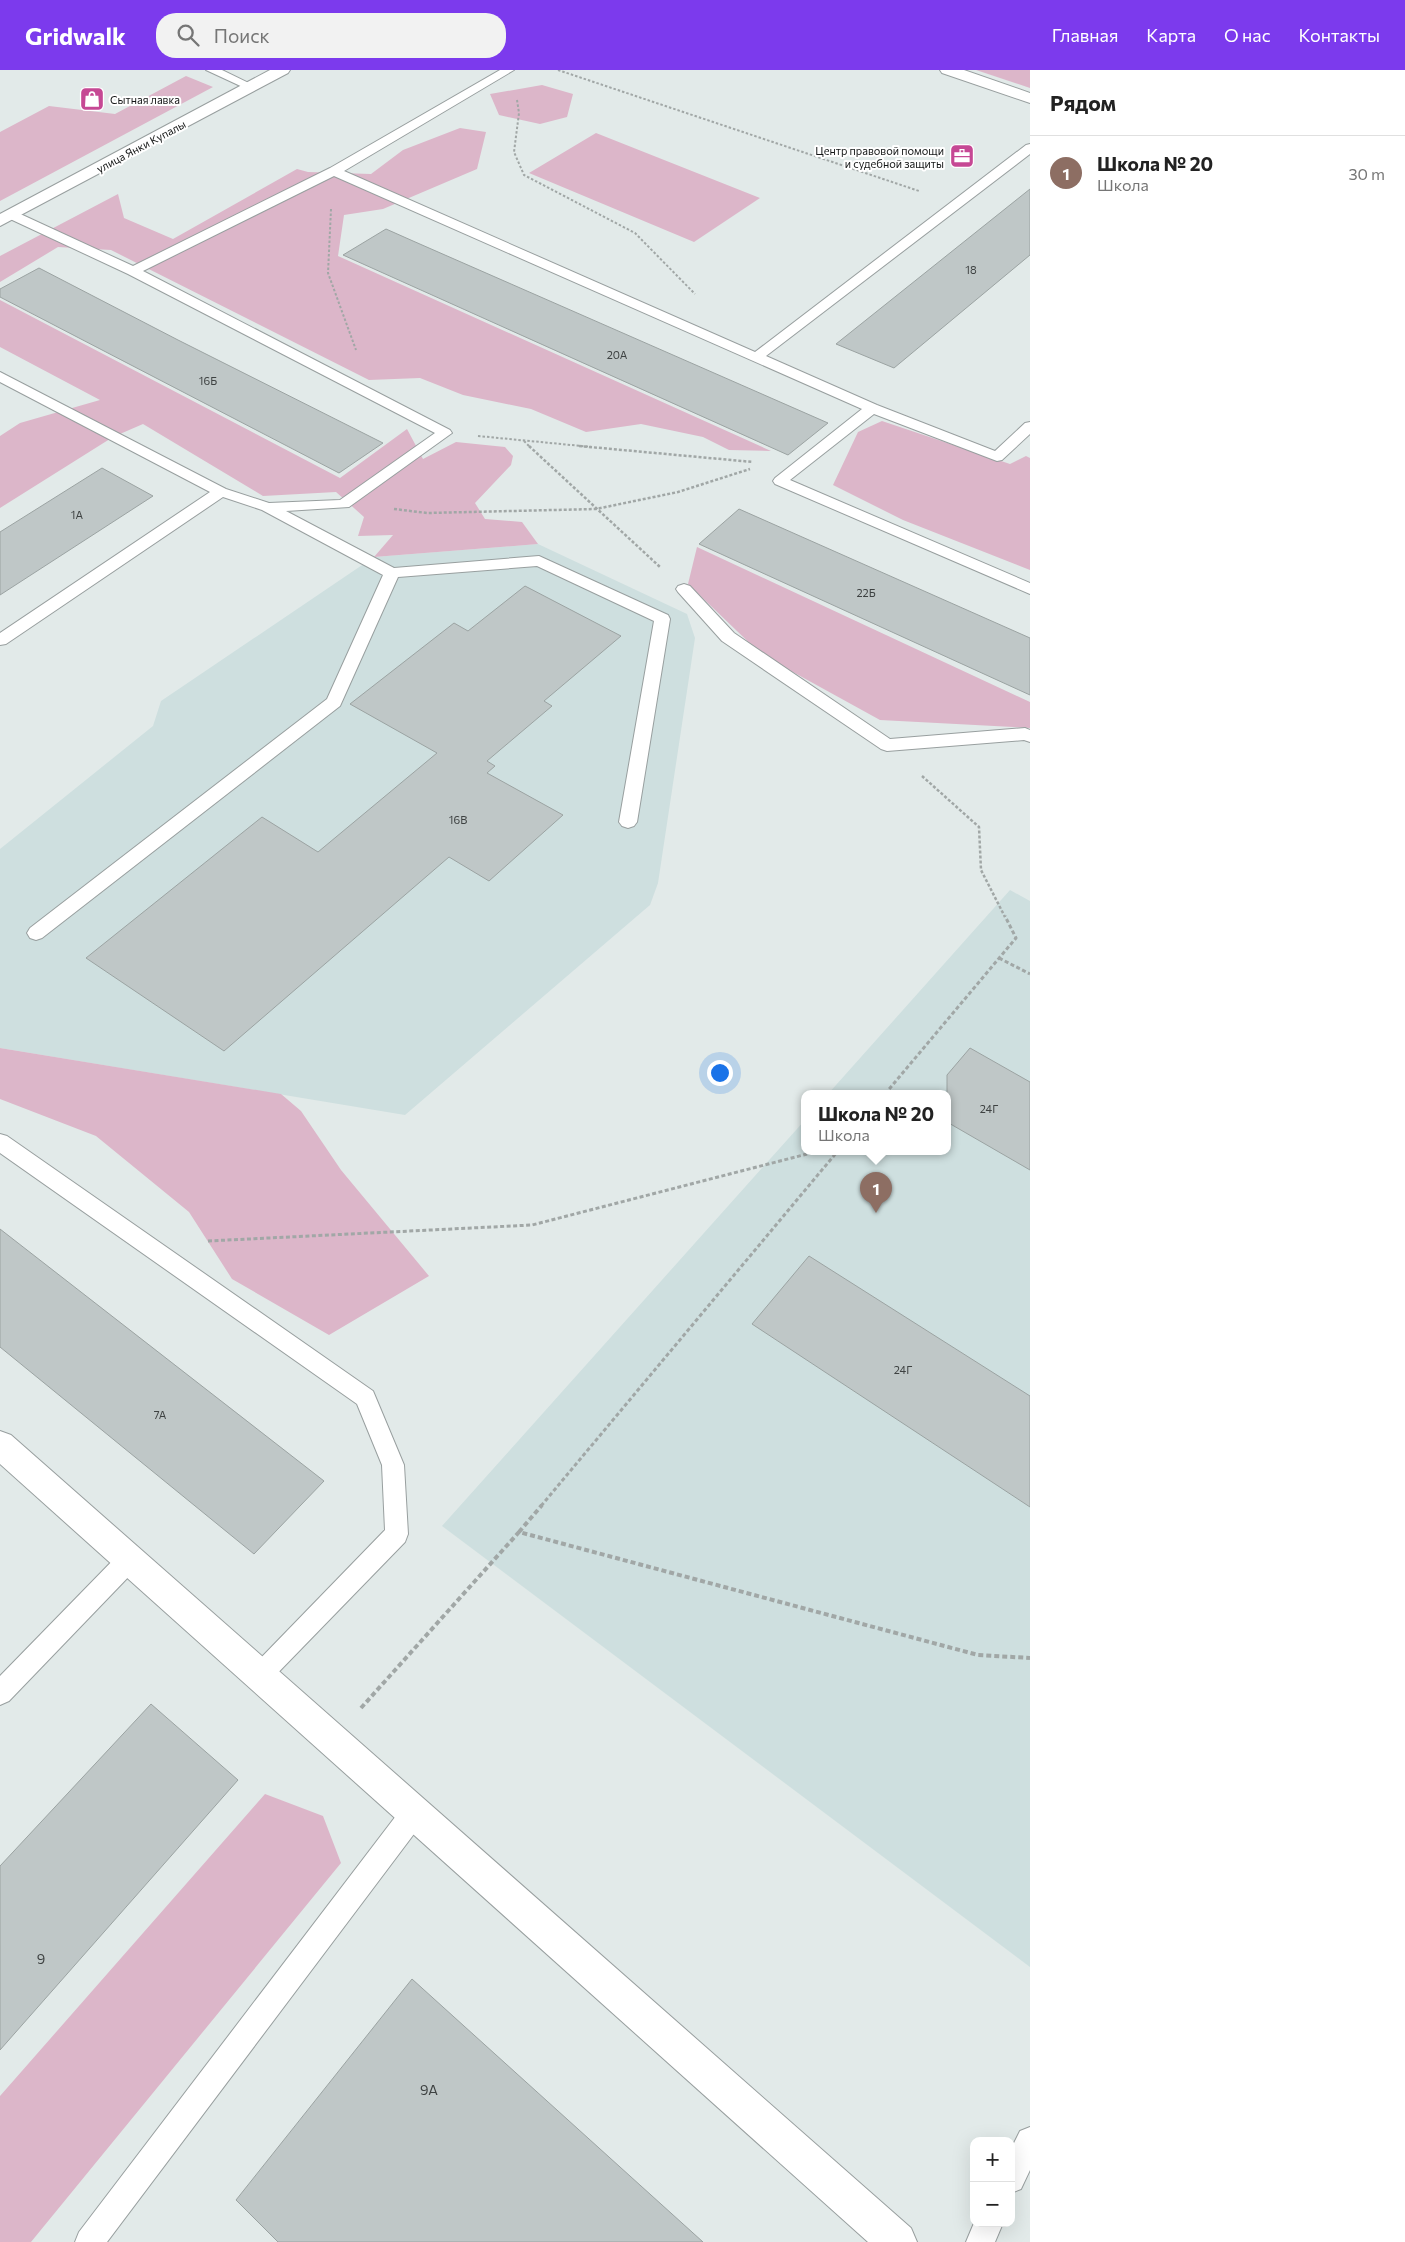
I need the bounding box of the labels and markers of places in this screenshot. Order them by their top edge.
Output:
shop icon: Сытная лавка [79,86,105,112]
place label: Сытная лавка [110,93,180,106]
office icon: Центр правовой помощи и судебной защиты [949,143,975,169]
place label: Центр правовой помощи и судебной защиты [815,144,944,170]
pin: 1 [860,1172,892,1213]

